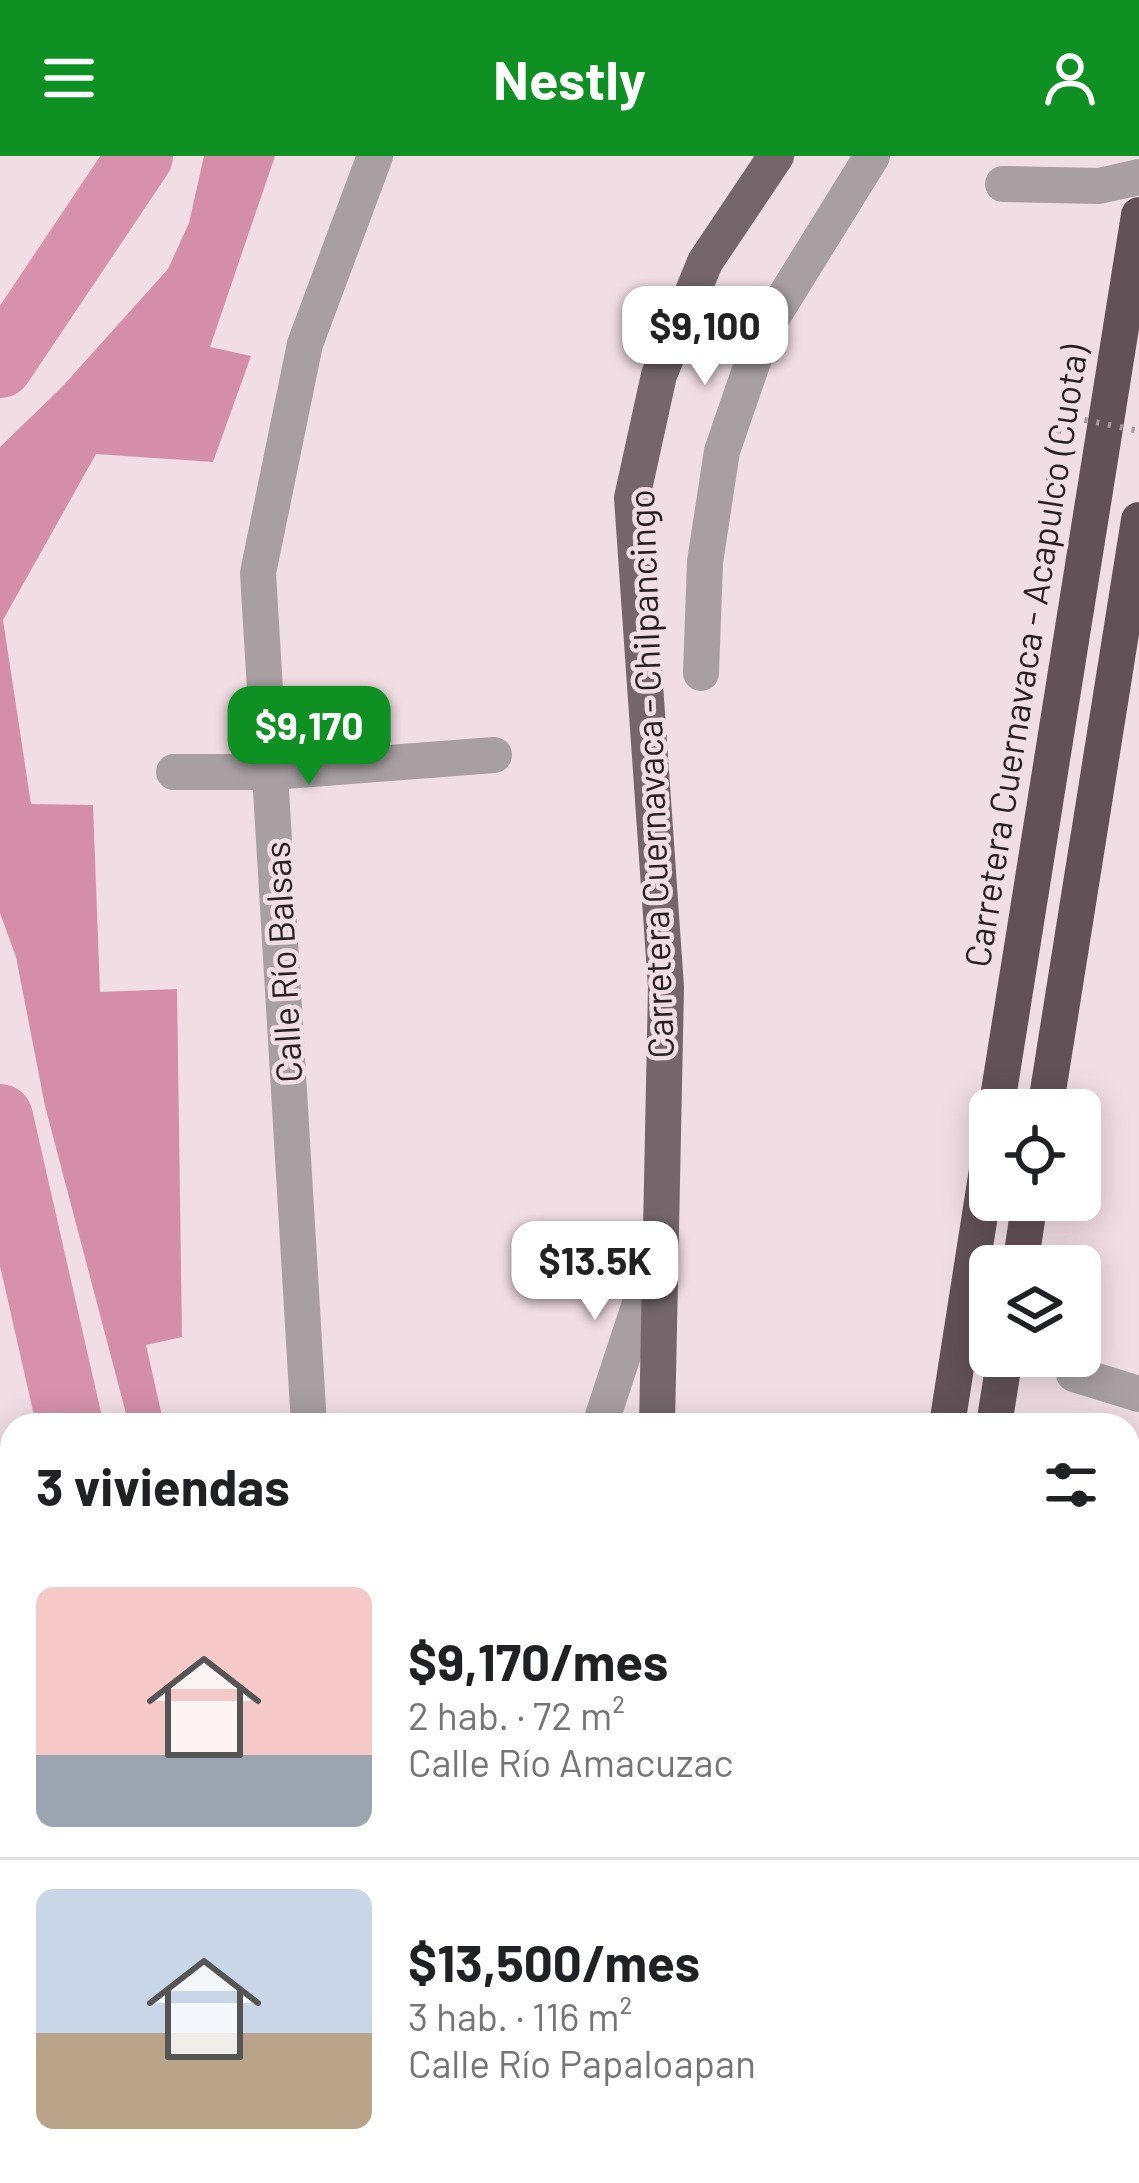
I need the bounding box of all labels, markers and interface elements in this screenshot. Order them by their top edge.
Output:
icon: menu [36,45,102,111]
icon: person [1037,45,1103,111]
text: Nestly [493,46,646,111]
pin: $9,100 [607,286,803,388]
text: $9,100 [649,301,761,348]
street label: Carretera Cuernavaca - Acapulco (Cuota) [954,341,1095,970]
street label: Carretera Cuernavaca - Chilpancingo [618,489,681,1059]
pin: $9,170 [211,686,407,788]
text: $9,170 [255,701,363,748]
street label: Calle Río Balsas [254,840,309,1084]
map controls [969,1089,1101,1377]
button: locate [969,1089,1101,1221]
pin: $13.5K [497,1221,693,1323]
text: $13.5K [538,1236,652,1283]
button: layers [969,1245,1101,1377]
icon: filters [1038,1452,1104,1518]
text: 3 viviendas [36,1455,290,1516]
text: $9,170/mes [408,1630,668,1691]
icon: home [132,1635,276,1779]
text: 2 hab. · 72 m² [408,1691,625,1738]
text: Calle Río Amacuzac [408,1738,734,1785]
text: $13,500/mes [408,1931,700,1992]
icon: home [132,1937,276,2081]
text: 3 hab. · 116 m² [408,1992,632,2039]
text: Calle Río Papaloapan [408,2039,756,2086]

